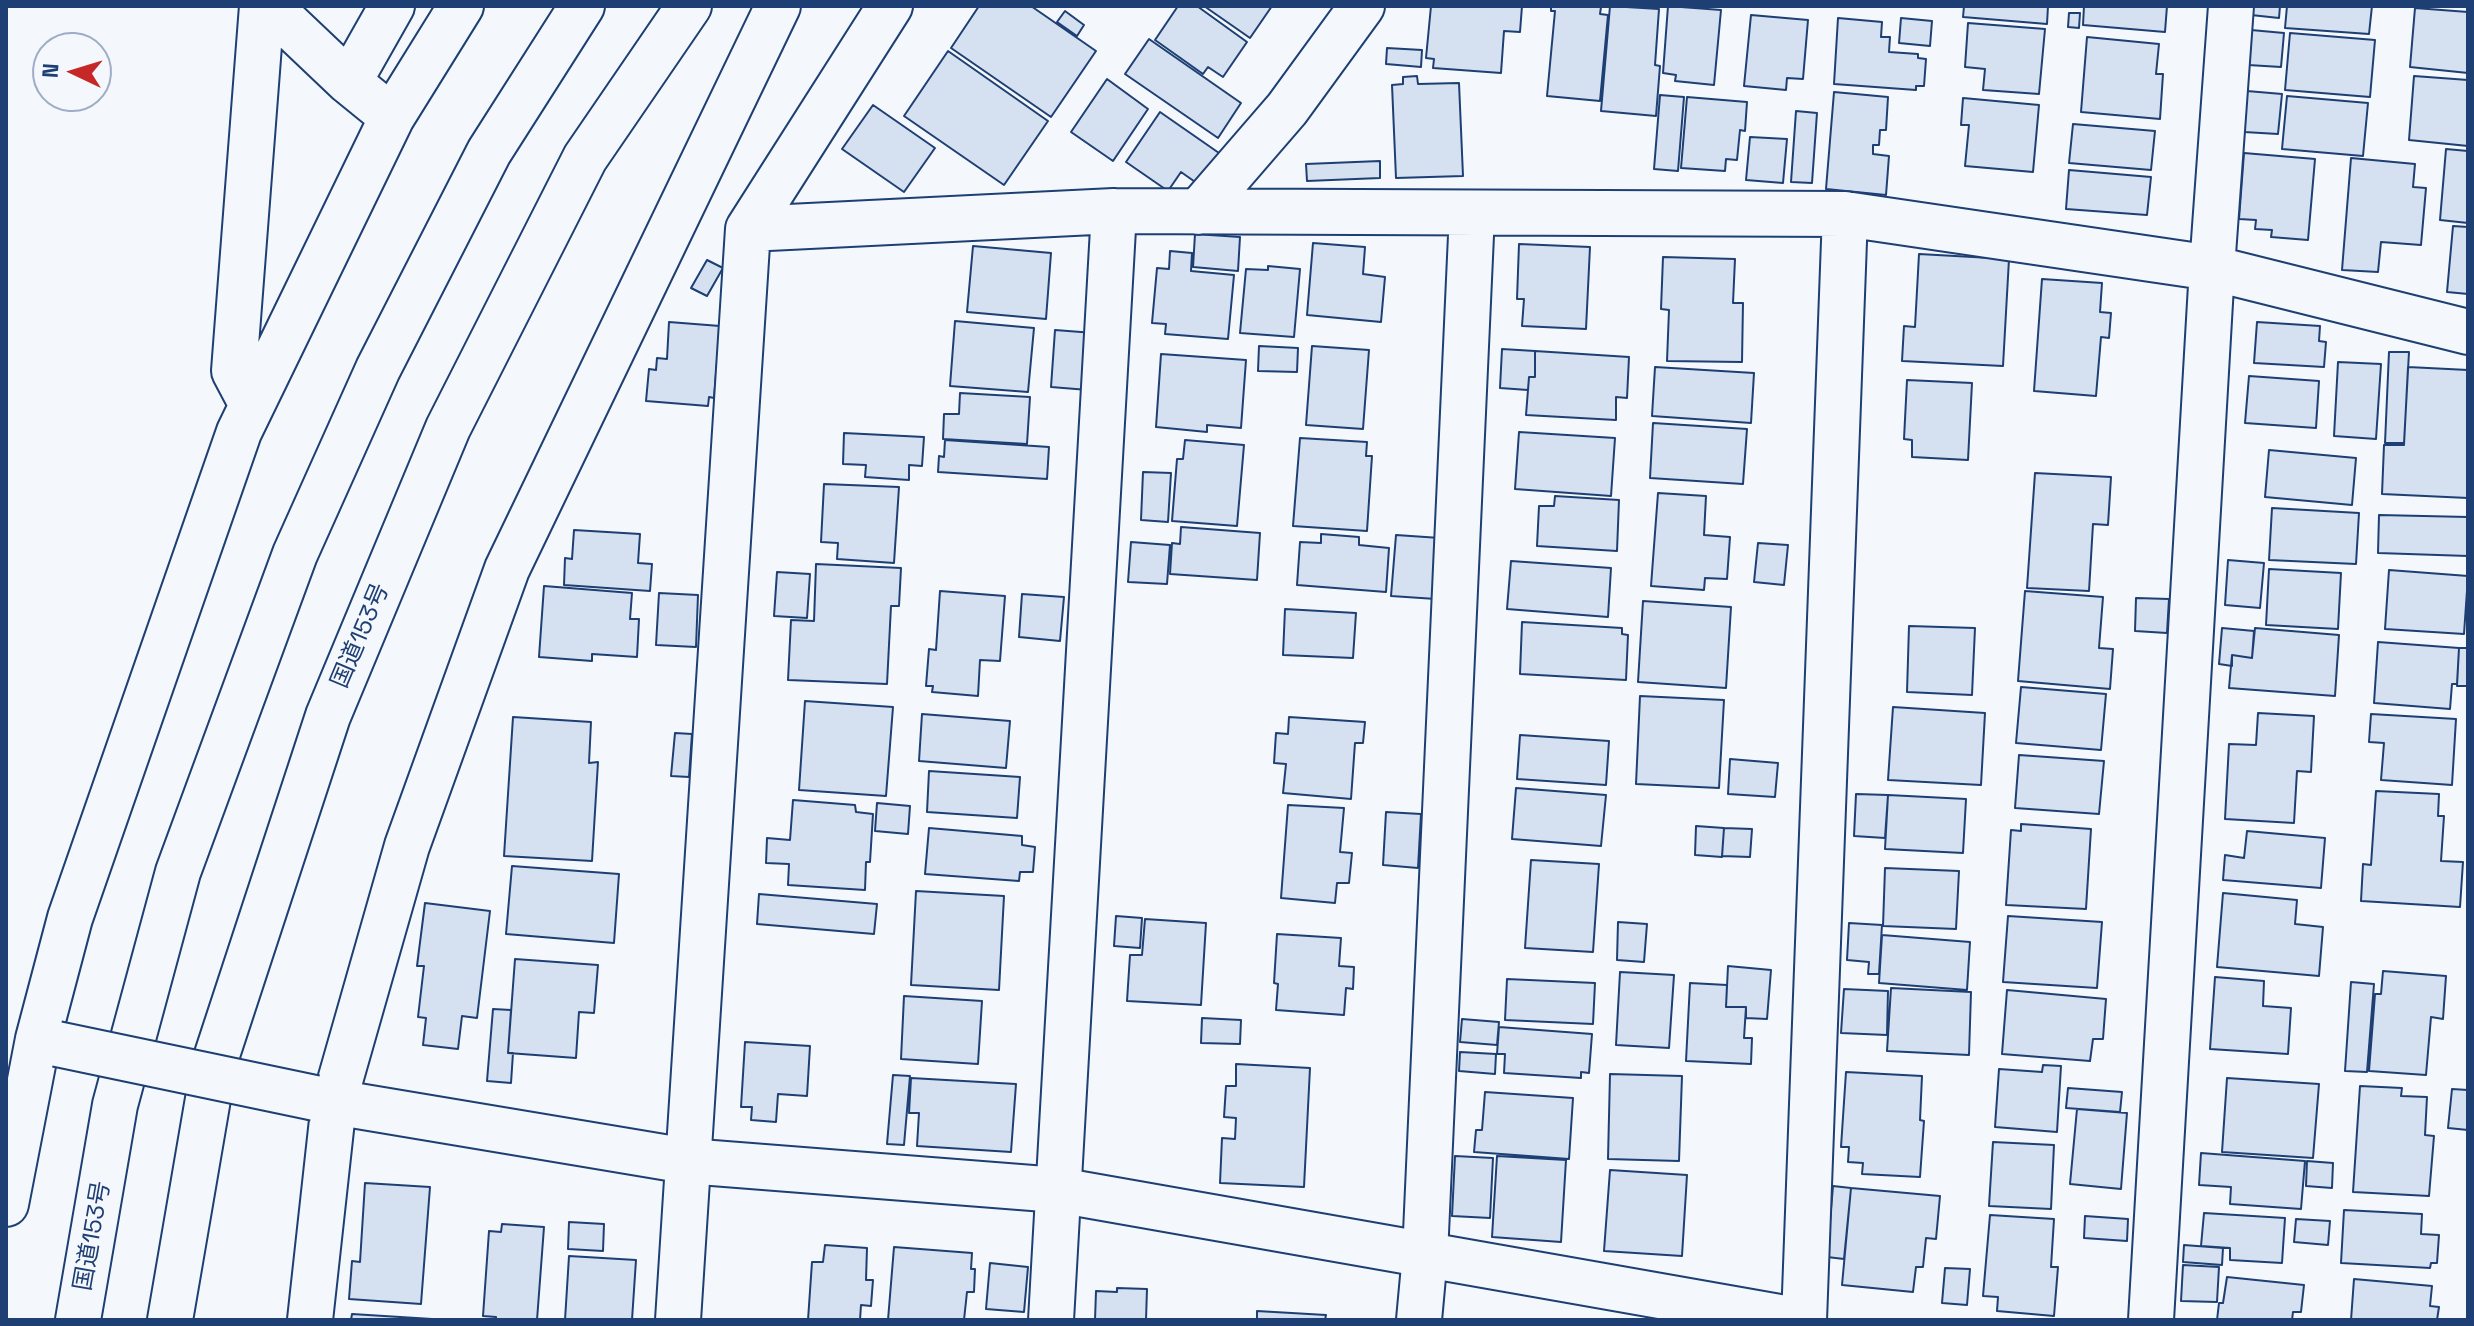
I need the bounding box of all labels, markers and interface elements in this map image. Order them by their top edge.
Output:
north arrow [32,32,112,112]
text: N [36,62,65,79]
street label: 国道153号 [326,579,396,693]
street label: 国道153号 [69,1179,117,1293]

